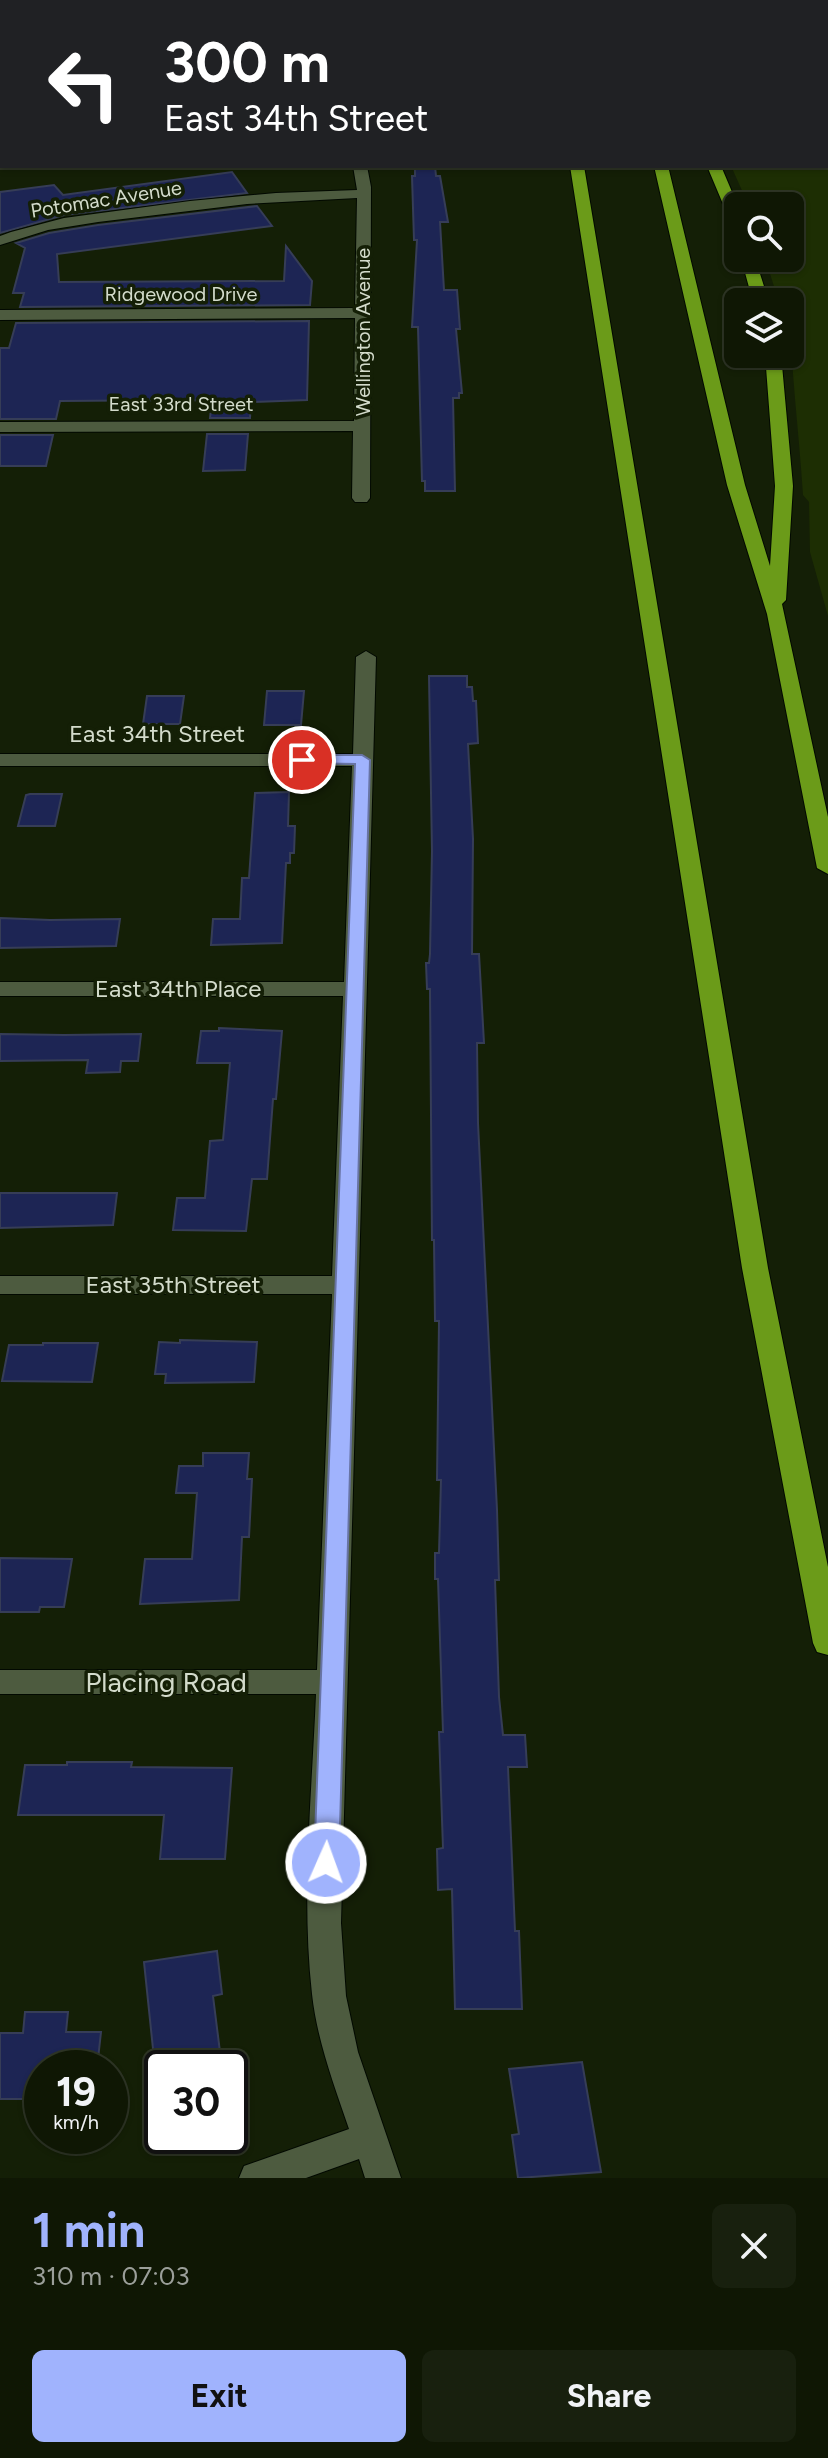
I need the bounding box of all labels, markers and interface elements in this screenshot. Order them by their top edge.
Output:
text: 300 m [164,29,330,96]
icon: left [32,32,136,136]
text: East 34th Street [164,97,428,140]
street label: Potomac Avenue [29,175,183,223]
map controls [724,192,804,368]
button: search [724,192,804,272]
street label: Wellington Avenue [351,248,375,416]
street label: Ridgewood Drive [105,282,257,306]
button: layers [724,288,804,368]
street label: East 33rd Street [108,392,254,416]
street label: East 34th Street [69,719,245,748]
pin [268,726,336,794]
icon: arrive [280,738,324,782]
street label: East 34th Place [95,974,261,1003]
street label: East 35th Street [85,1270,261,1299]
street label: Placing Road [85,1665,247,1699]
position arrow [284,1821,368,1905]
speed limit sign: 30 [144,2050,248,2154]
text: 19 [56,2068,96,2116]
text: km/h [53,2110,99,2134]
text: 1 min [32,2201,145,2259]
button: close [712,2204,796,2288]
text: 310 m · 07:03 [32,2260,190,2292]
button: Exit [32,2350,406,2442]
button: Share [422,2350,796,2442]

